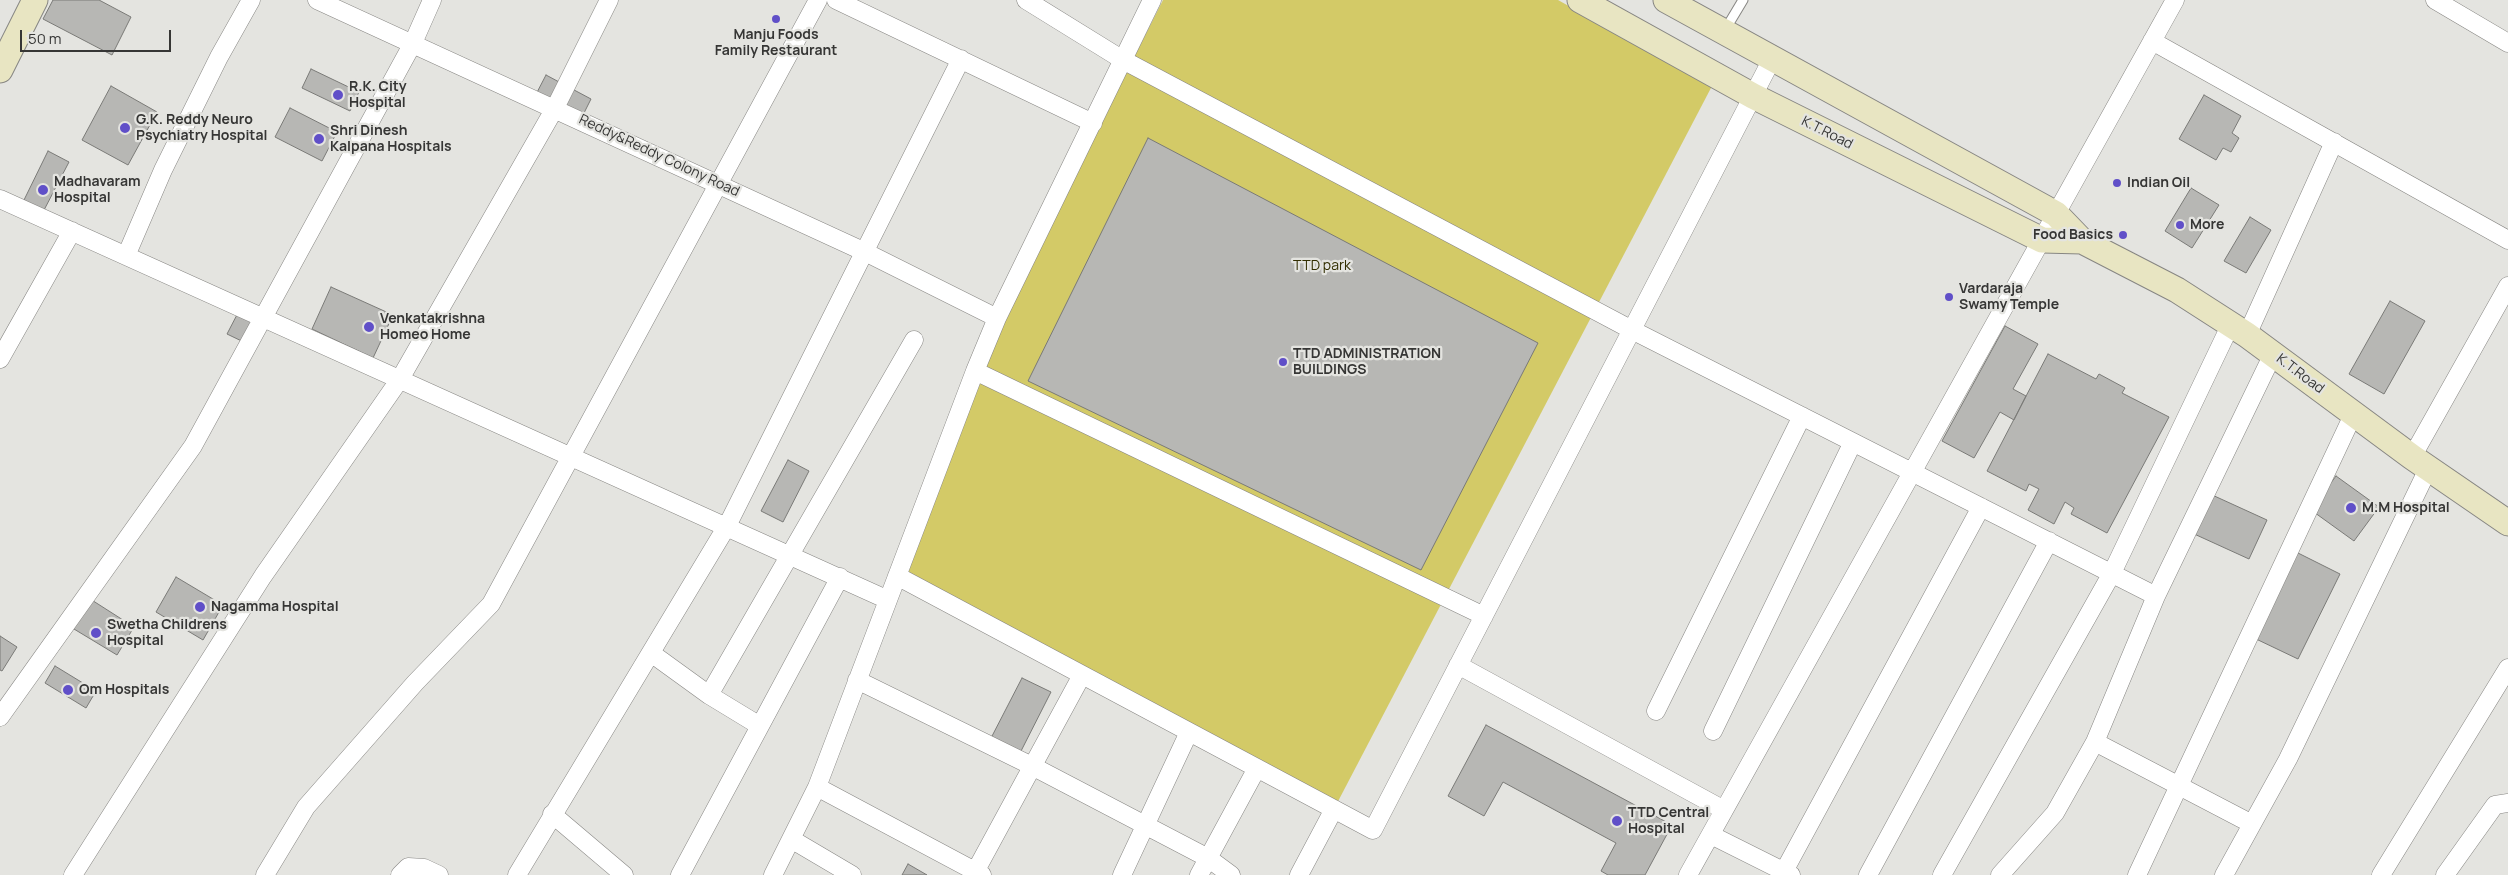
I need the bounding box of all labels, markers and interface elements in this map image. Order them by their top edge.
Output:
marker: Manju Foods Family Restaurant [770,13,782,25]
scale bar [22,20,174,52]
place label: Manju Foods Family Restaurant [715,27,837,59]
text: 50 m [28,28,62,49]
place label: R.K. City Hospital [349,79,407,111]
marker: R.K. City Hospital [331,88,345,102]
street label: Reddy&Reddy Colony Road [576,111,742,201]
place label: G.K. Reddy Neuro Psychiatry Hospital [136,112,267,144]
street label: K.T.Road [1798,113,1856,153]
marker: G.K. Reddy Neuro Psychiatry Hospital [118,121,132,135]
place label: Shri Dinesh Kalpana Hospitals [330,123,452,156]
marker: Shri Dinesh Kalpana Hospitals [312,132,326,146]
place label: Madhavaram Hospital [54,174,141,206]
place label: Indian Oil [2127,175,2190,191]
marker: Indian Oil [2111,177,2123,189]
marker: Madhavaram Hospital [36,183,50,197]
place label: More [2190,217,2224,233]
marker: More [2174,219,2186,231]
place label: Food Basics [2033,227,2113,243]
marker: Food Basics [2117,229,2129,241]
park label: TTD park [1293,258,1351,274]
place label: Vardaraja Swamy Temple [1959,281,2059,314]
marker: Vardaraja Swamy Temple [1943,291,1955,303]
place label: Venkatakrishna Homeo Home [380,311,485,344]
marker: Venkatakrishna Homeo Home [362,320,376,334]
place label: TTD ADMINISTRATION BUILDINGS [1293,346,1441,378]
street label: K.T.Road [2273,351,2327,397]
marker: TTD ADMINISTRATION BUILDINGS [1277,356,1289,368]
place label: M.M Hospital [2362,500,2450,516]
marker: M.M Hospital [2344,501,2358,515]
place label: Nagamma Hospital [211,599,339,615]
marker: Nagamma Hospital [193,600,207,614]
place label: Swetha Childrens Hospital [107,617,227,650]
marker: Swetha Childrens Hospital [89,626,103,640]
place label: Om Hospitals [79,682,169,698]
marker: Om Hospitals [61,683,75,697]
place label: TTD Central Hospital [1628,805,1709,838]
marker: TTD Central Hospital [1610,814,1624,828]

